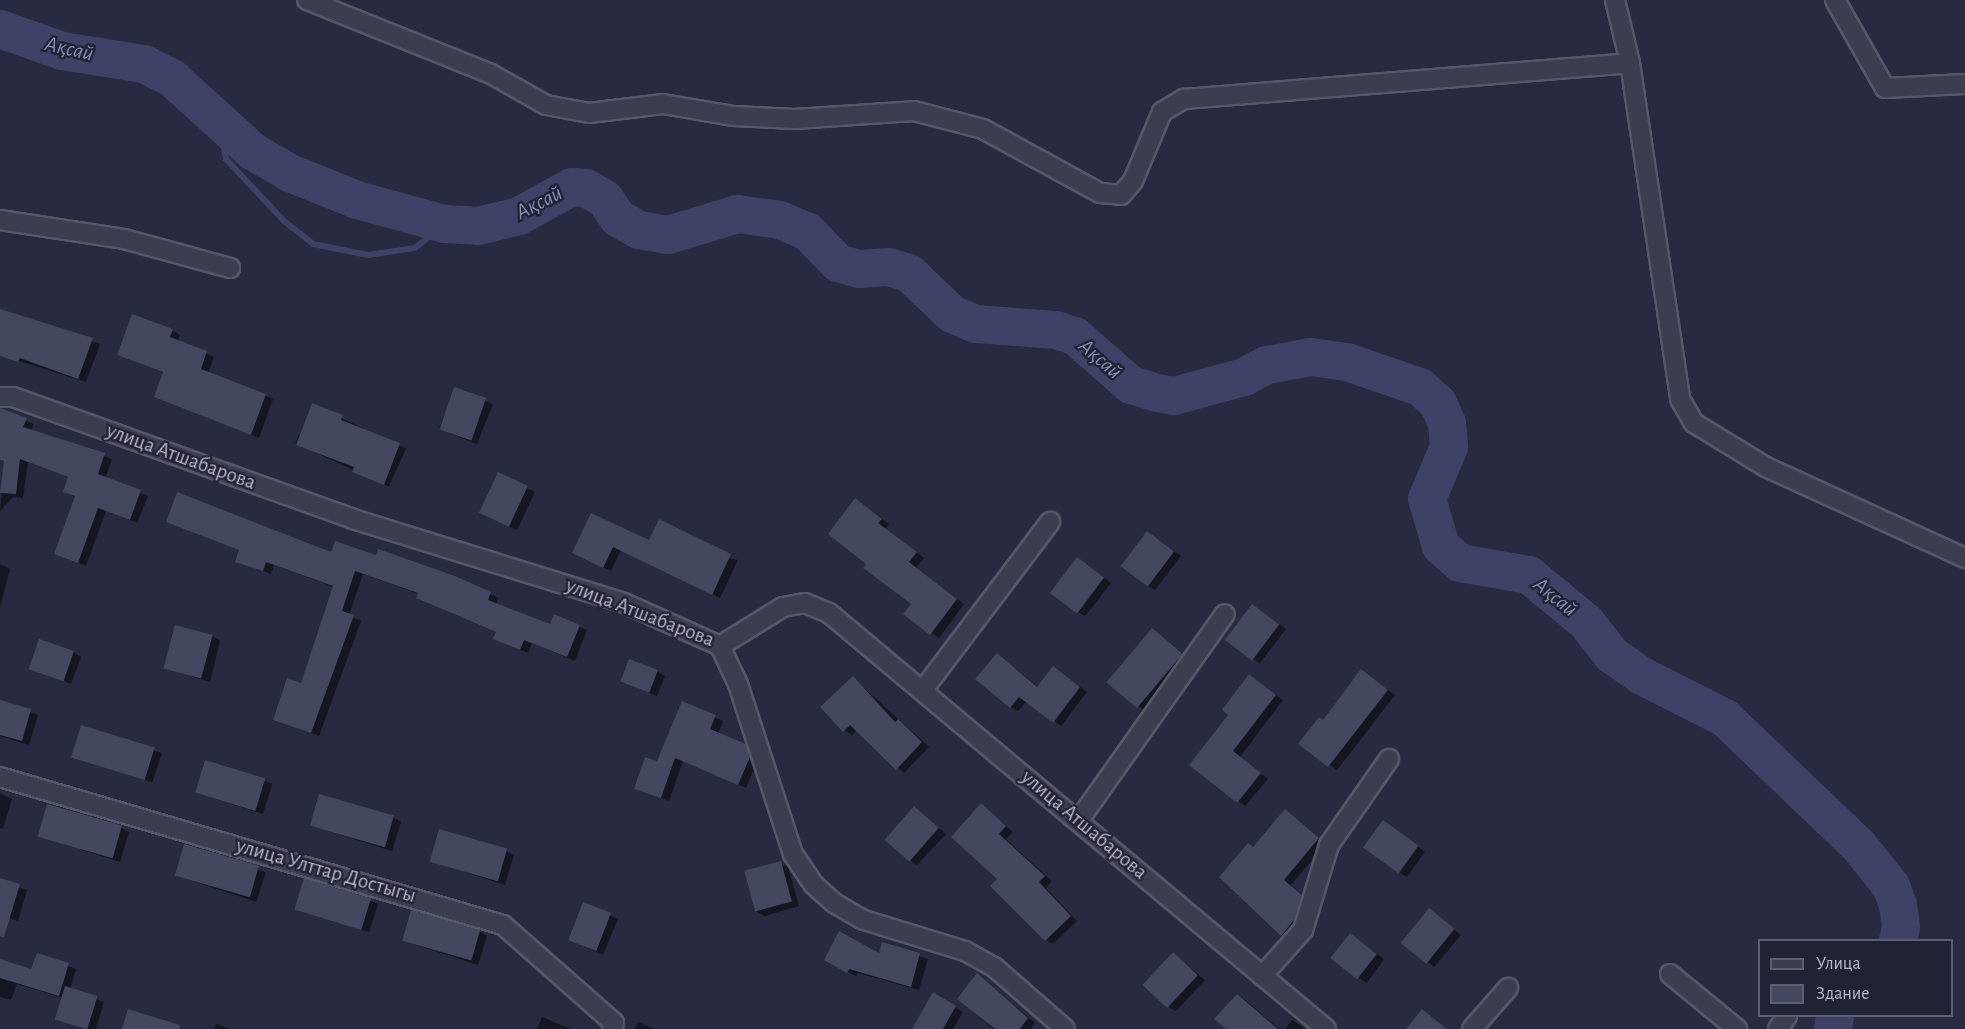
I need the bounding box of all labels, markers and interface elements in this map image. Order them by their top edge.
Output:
water label: Ақсай [42,31,96,67]
water label: Ақсай [511,180,567,226]
water label: Ақсай [1073,333,1127,385]
street label: улица Атшабарова [103,418,259,496]
water label: Ақсай [1528,571,1582,623]
street label: улица Атшабарова [562,573,718,653]
street label: улица Атшабарова [1016,765,1152,885]
street label: улица Улттар Достыгы [233,833,419,909]
legend [1758,939,1953,1017]
text: Улица [1816,955,1861,973]
text: Здание [1816,985,1870,1003]

